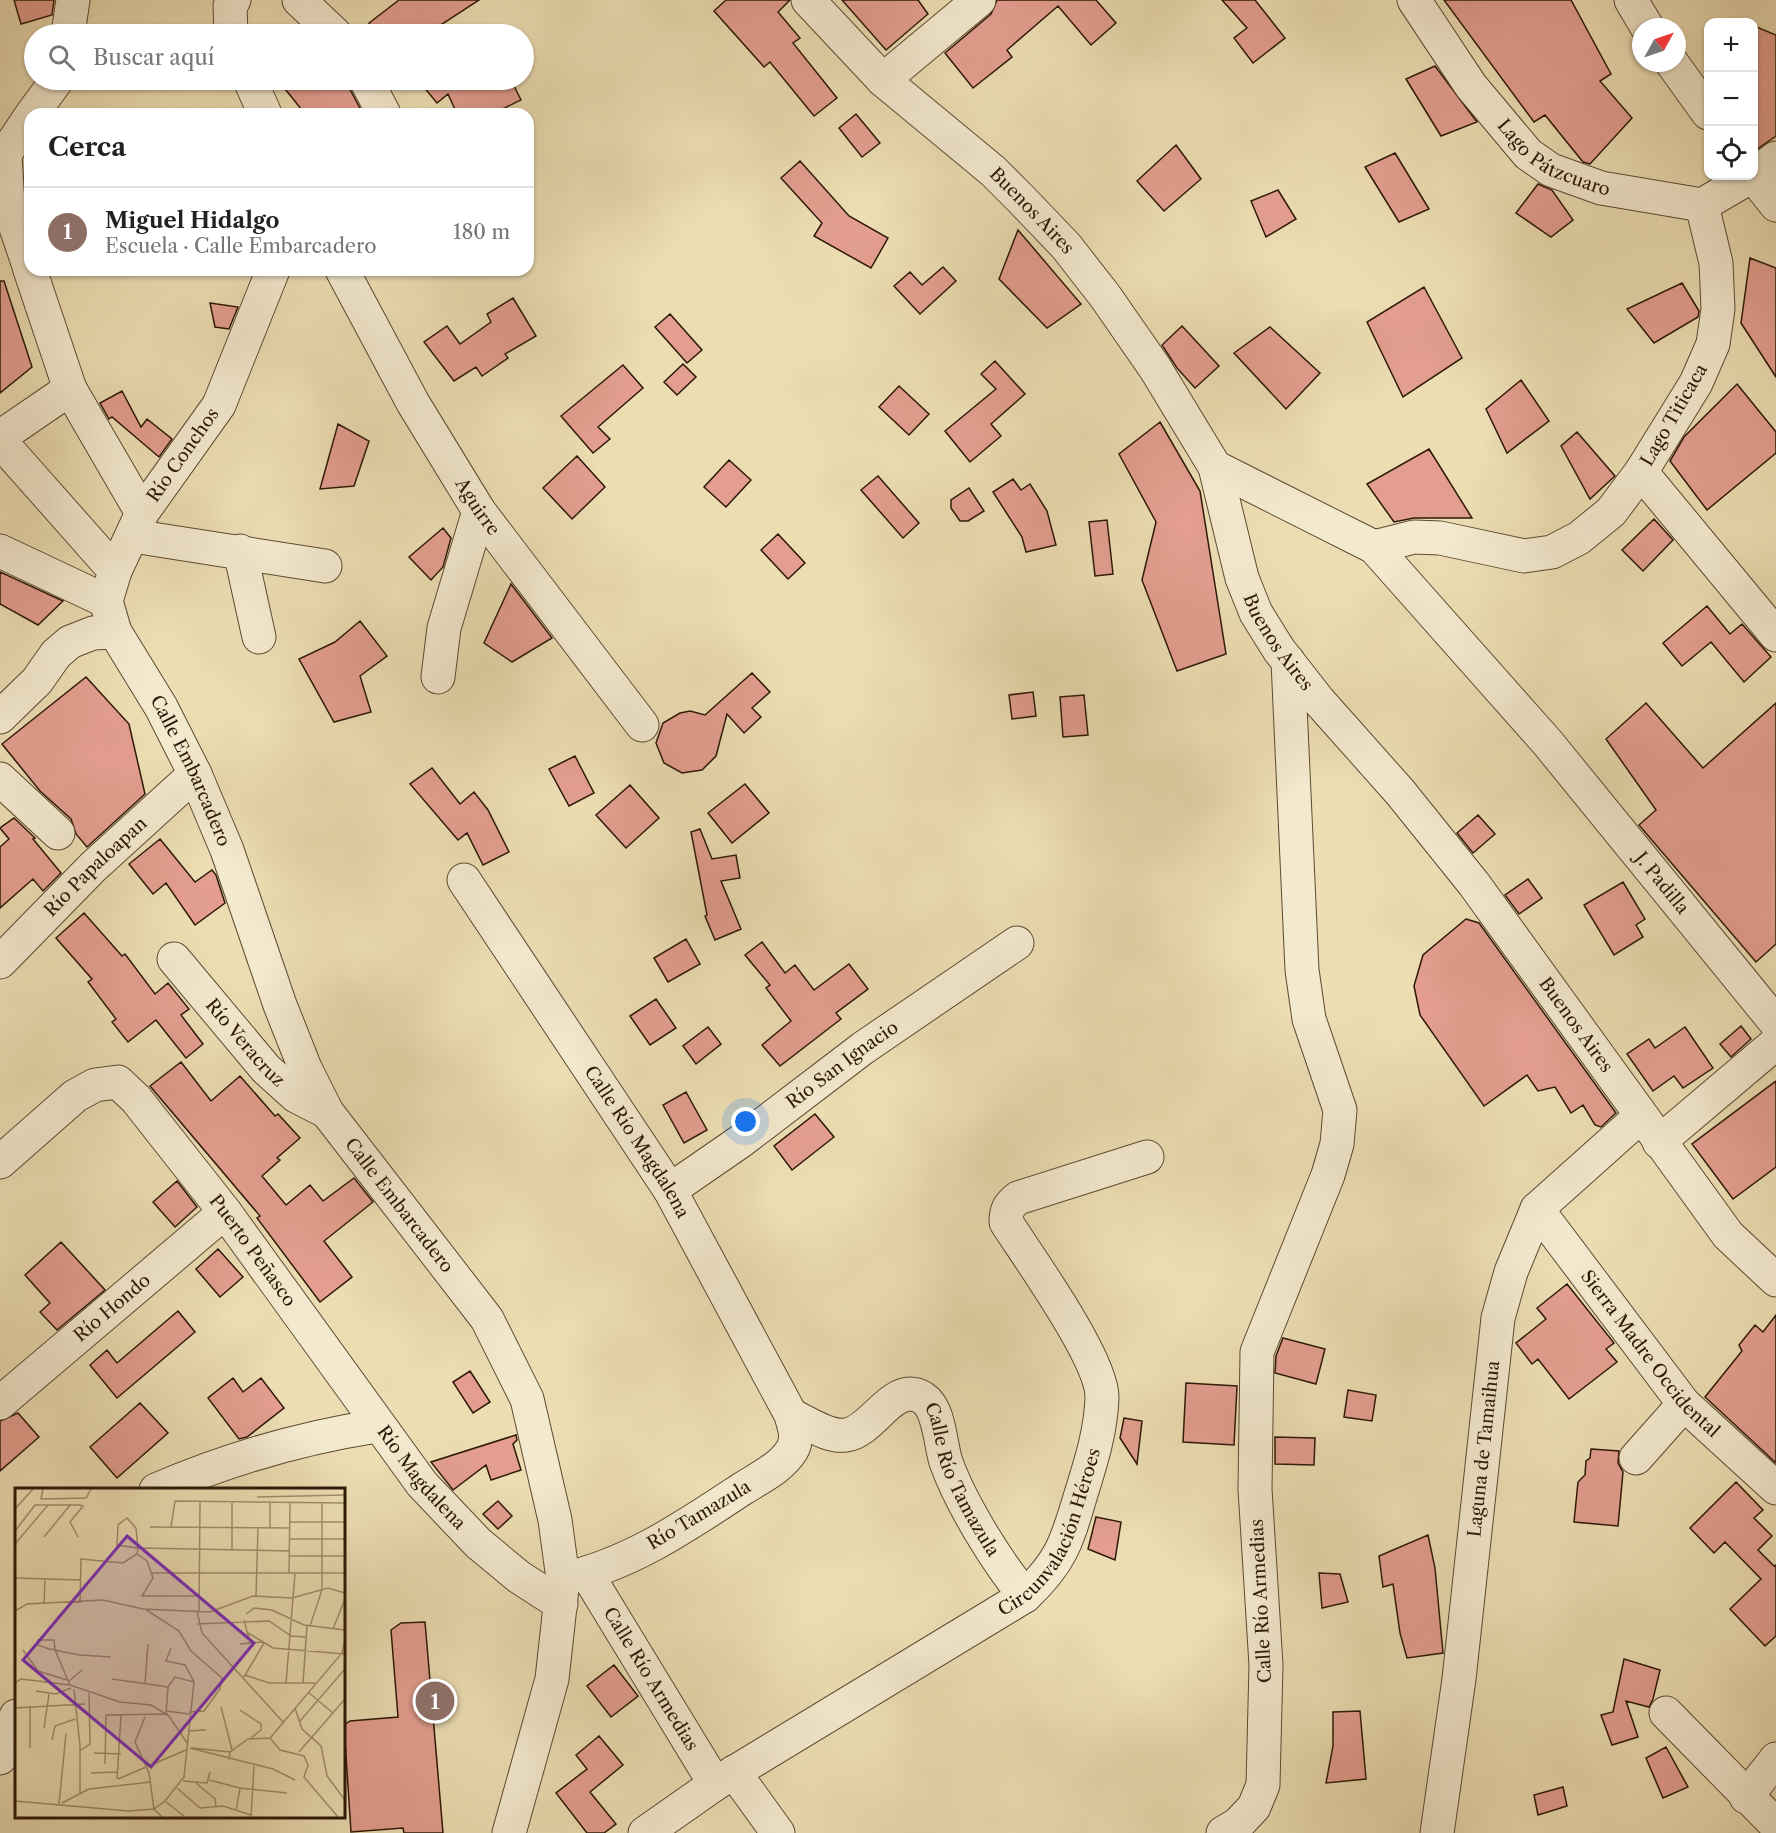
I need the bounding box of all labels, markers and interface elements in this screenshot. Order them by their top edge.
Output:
north arrow [1632,18,1686,72]
map controls [1704,18,1758,180]
button: + [1704,18,1758,72]
search box [24,24,534,90]
icon: search [45,41,78,74]
text: Buscar aquí [93,44,215,71]
button: − [1704,72,1758,126]
street label: Lago Pátzcuaro [1493,115,1612,200]
button: locate [1704,126,1758,180]
text: Cerca [48,131,126,163]
street label: Buenos Aires [985,163,1079,258]
text: Miguel Hidalgo [105,207,280,234]
text: 1 [63,220,72,244]
text: 180 m [453,220,510,244]
text: Escuela · Calle Embarcadero [105,234,376,258]
street label: Lago Titicaca [1636,359,1712,470]
street label: Río Conchos [142,404,224,506]
street label: Aguirre [450,473,505,540]
street label: Buenos Aires [1238,590,1318,695]
street label: Calle Embarcadero [145,691,235,850]
street label: Río Papaloapan [40,812,151,921]
street label: J. Padilla [1628,845,1694,919]
street label: Buenos Aires [1534,973,1618,1077]
street label: Río Veracruz [201,994,289,1092]
street label: Río San Ignacio [782,1016,902,1113]
street label: Calle Río Magdalena [580,1062,694,1222]
your location [731,1107,760,1136]
street label: Calle Embarcadero [340,1134,458,1277]
street label: Puerto Peñasco [204,1190,301,1311]
street label: Sierra Madre Occidental [1576,1266,1724,1442]
street label: Río Hondo [69,1269,155,1347]
street label: Laguna de Tamaihua [1463,1359,1504,1538]
street label: Calle Río Tamazula [920,1399,1004,1561]
street label: Río Magdalena [372,1421,471,1535]
street label: Circunvalación Héroes [994,1446,1105,1621]
street label: Río Tamazula [643,1475,755,1554]
inset map [15,1488,345,1818]
street label: Calle Río Armedias [1246,1518,1276,1684]
street label: Calle Río Armedias [599,1603,703,1755]
pin: 1 [416,1678,454,1724]

